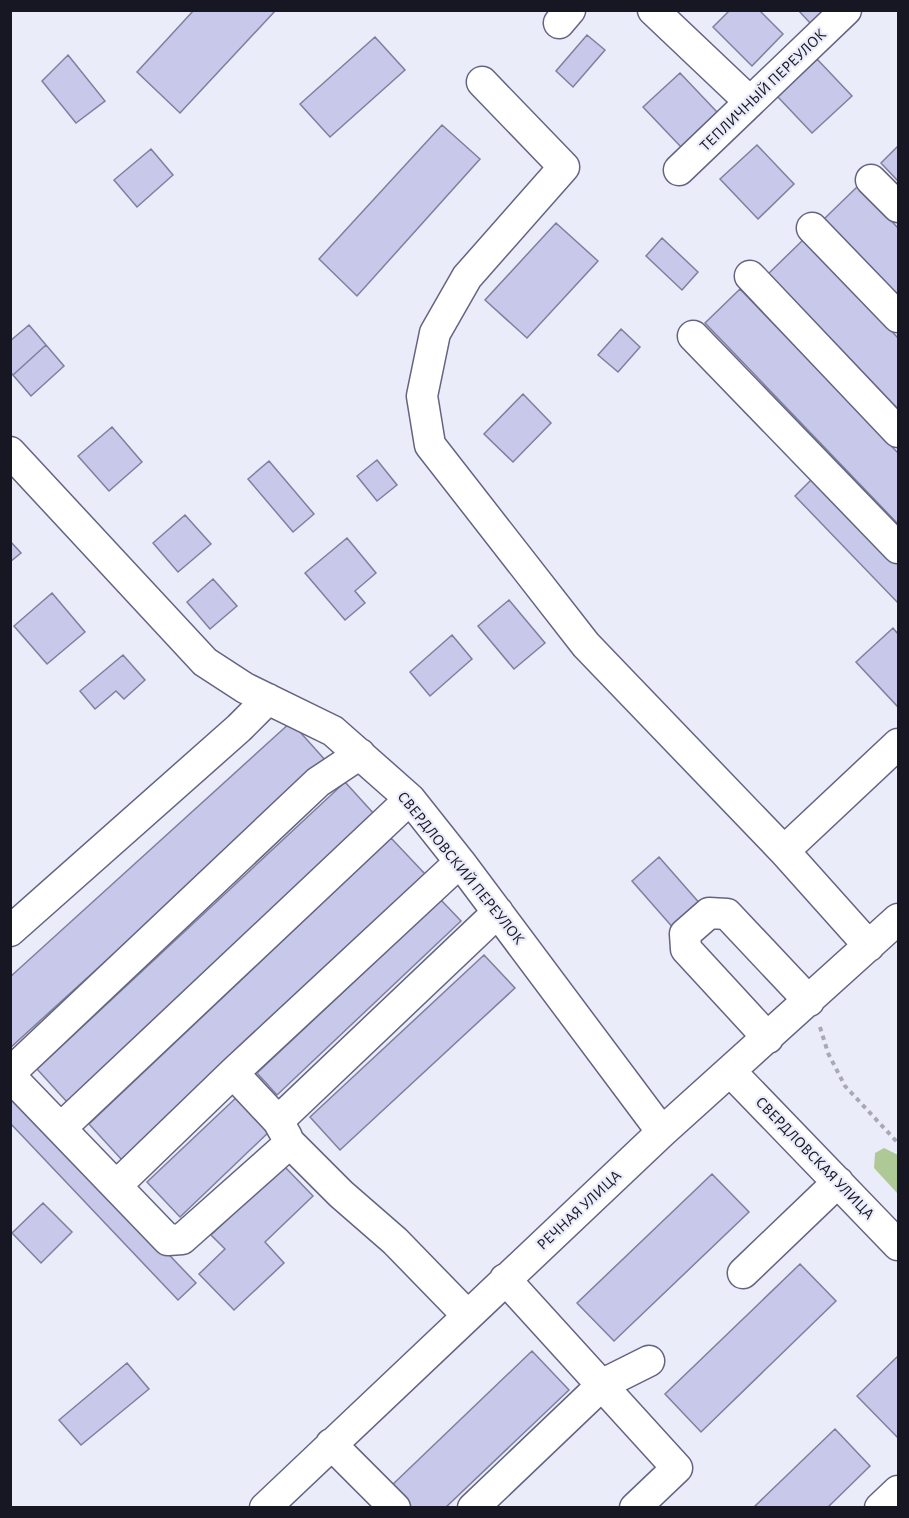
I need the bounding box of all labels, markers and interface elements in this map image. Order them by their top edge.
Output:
street label: ТЕПЛИЧНЫЙ ПЕРЕУЛОК [696,25,829,154]
street label: СВЕРДЛОВСКИЙ ПЕРЕУЛОК [394,788,528,947]
street label: СВЕРДЛОВСКАЯ УЛИЦА [753,1094,878,1223]
street label: РЕЧНАЯ УЛИЦА [534,1167,625,1253]

